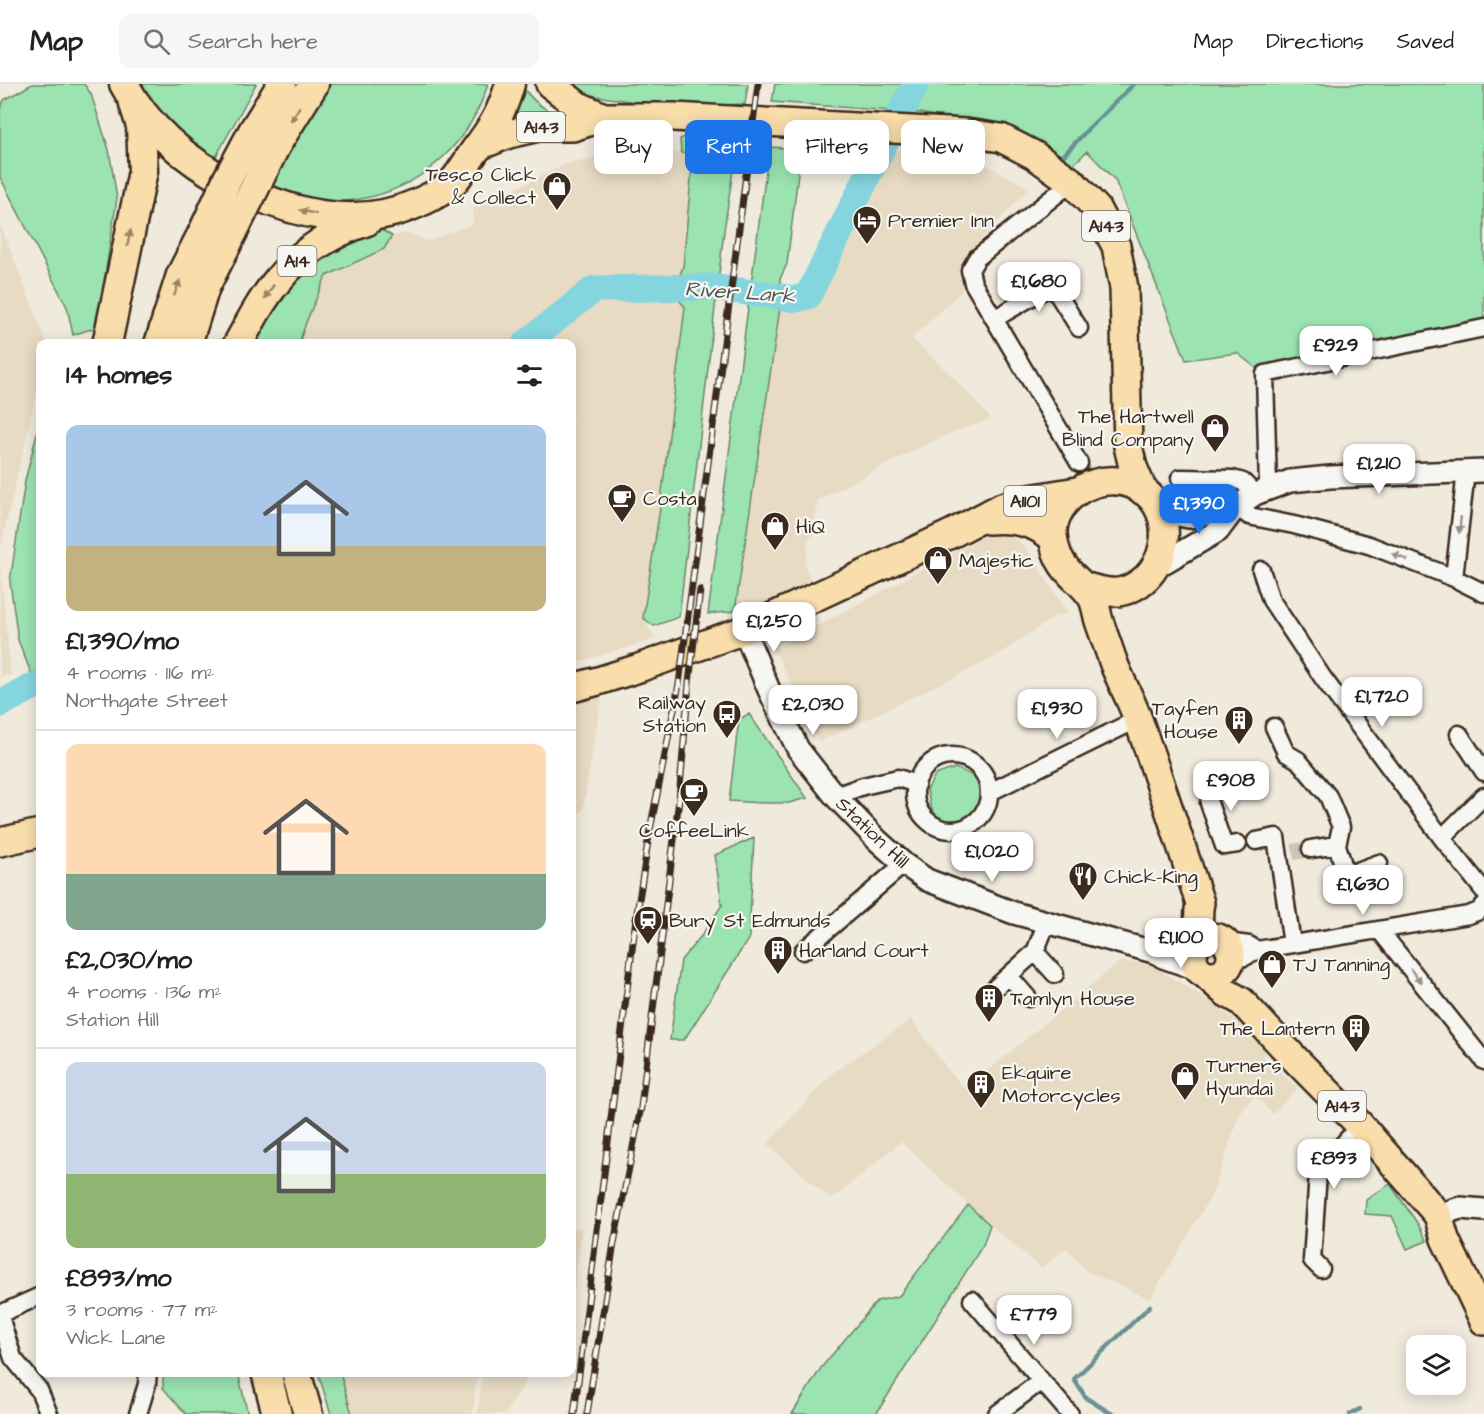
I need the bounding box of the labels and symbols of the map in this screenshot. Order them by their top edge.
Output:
one-way arrow [289,106,300,122]
road number: A143 [517,112,565,142]
place label: Tesco Click & Collect [425,161,536,212]
shop icon: Tesco Click & Collect [541,170,573,212]
hotel icon: Premier Inn [851,204,883,246]
one-way arrow [298,207,316,216]
place label: Premier Inn [888,207,994,235]
road number: A143 [1082,211,1130,241]
one-way arrow [125,228,134,247]
road number: A14 [278,246,316,276]
pin: £1,680 [990,262,1088,313]
water label: River Lark [684,274,797,311]
one-way arrow [172,279,182,297]
one-way arrow [264,283,275,300]
pin: £929 [1300,326,1372,377]
place label: The Hartwell Blind Company [1062,403,1194,455]
shop icon: The Hartwell Blind Company [1199,412,1231,454]
pin: £1,210 [1330,444,1428,495]
cafe icon: Costa [606,482,638,524]
pin: £1,390 [1150,484,1248,535]
place label: Costa [643,485,697,513]
road number: A1101 [1004,486,1046,516]
shop icon: HiQ [759,510,791,552]
place label: HiQ [796,513,825,541]
one-way arrow [1455,515,1465,534]
shop icon: Majestic [922,544,954,586]
place label: Majestic [959,547,1034,575]
one-way arrow [1390,552,1408,562]
pin: £1,250 [725,602,823,653]
pin: £1,720 [1333,677,1431,728]
pin: £2,030 [764,685,862,736]
place label: Railway Station [638,689,706,740]
pin: £1,930 [1008,689,1106,740]
place label: Tayfen House [1152,695,1218,746]
bus stop icon: Railway Station [711,698,743,740]
building icon: Tayfen House [1223,704,1255,746]
pin: £908 [1195,761,1267,812]
cafe icon: CoffeeLink [678,776,710,818]
street label: Station Hill [829,790,915,875]
place label: CoffeeLink [639,817,749,845]
pin: £1,020 [943,832,1041,883]
restaurant icon: Chick-King [1067,860,1099,902]
place label: Chick-King [1104,863,1198,892]
pin: £1,630 [1314,865,1412,916]
station icon: Bury St Edmunds [632,904,664,946]
place label: Bury St Edmunds [669,907,830,936]
pin: £1,100 [1132,918,1230,969]
building icon: Harland Court [762,934,794,976]
place label: Harland Court [799,937,929,965]
shop icon: TJ Tanning [1256,948,1288,990]
place label: TJ Tanning [1293,951,1390,980]
one-way arrow [1410,968,1423,984]
building icon: Tamlyn House [973,982,1005,1024]
place label: Tamlyn House [1010,985,1135,1014]
building icon: The Lantern [1340,1012,1372,1054]
place label: The Lantern [1220,1015,1335,1043]
place label: Turners Hyundai [1206,1052,1282,1104]
place label: Ekquire Motorcycles [1002,1059,1120,1111]
shop icon: Turners Hyundai [1169,1060,1201,1102]
building icon: Ekquire Motorcycles [965,1068,997,1110]
road number: A143 [1318,1091,1366,1121]
pin: £893 [1298,1139,1370,1190]
pin: £779 [998,1295,1070,1346]

